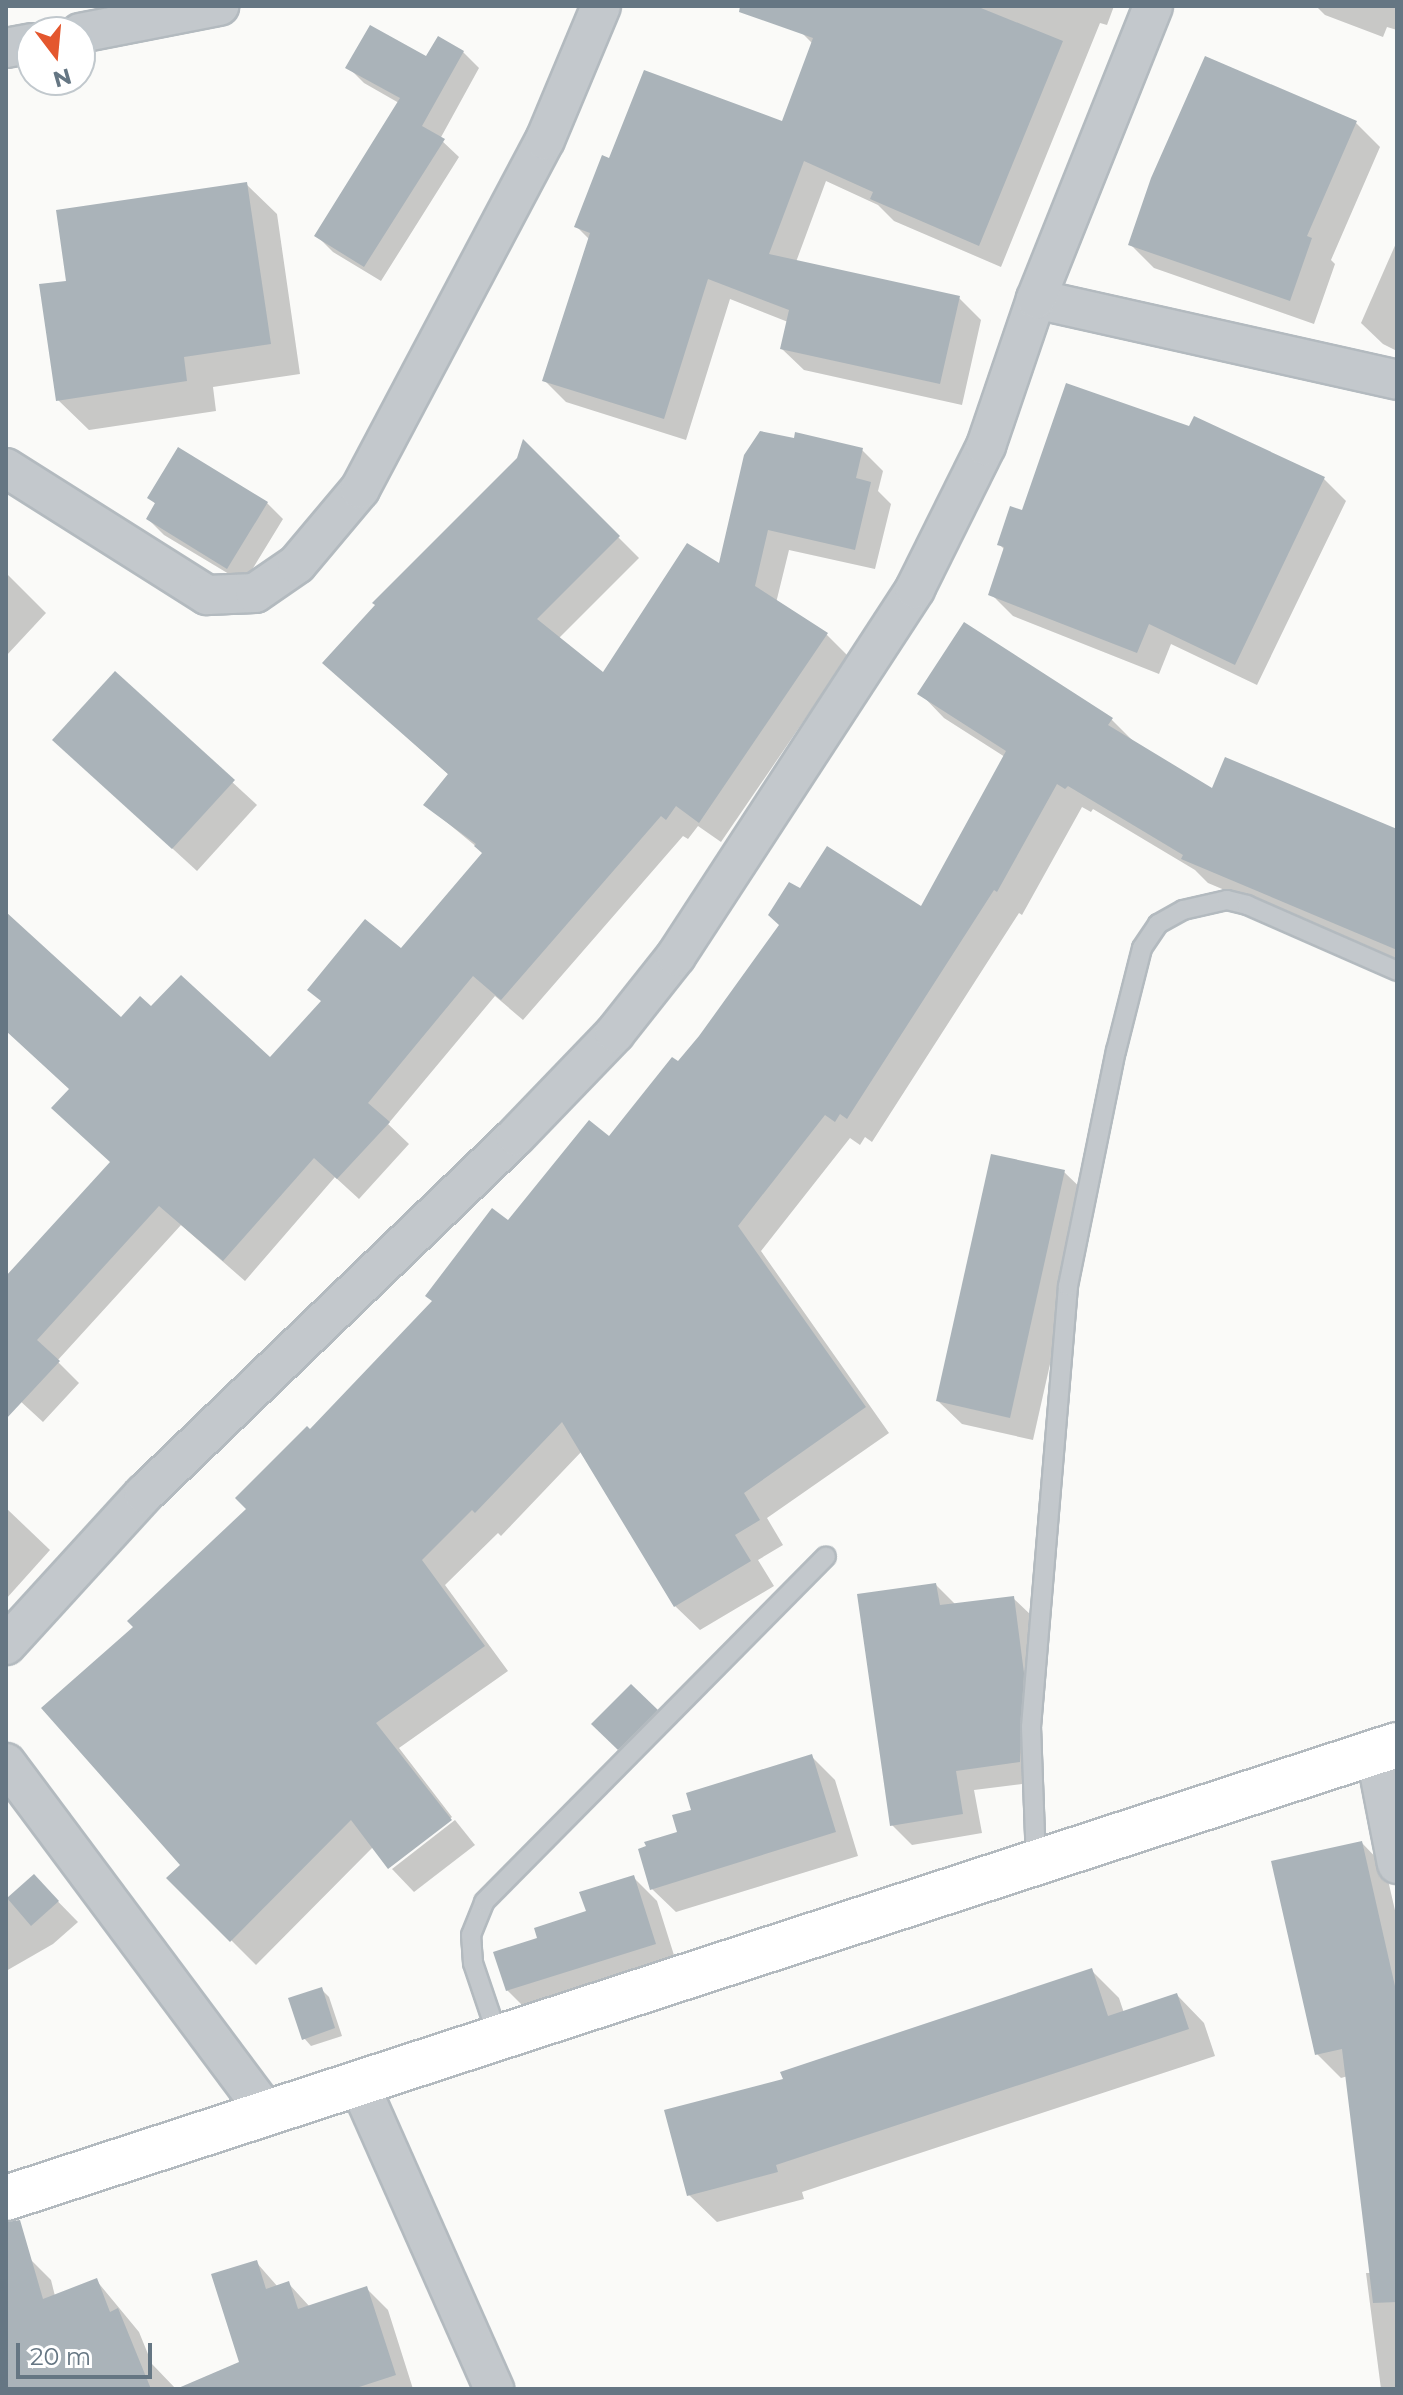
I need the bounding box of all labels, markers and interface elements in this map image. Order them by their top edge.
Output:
north arrow [16,16,96,96]
text: N [50,62,74,93]
scale bar [20,2327,156,2377]
text: 20 m [30,2342,91,2371]

